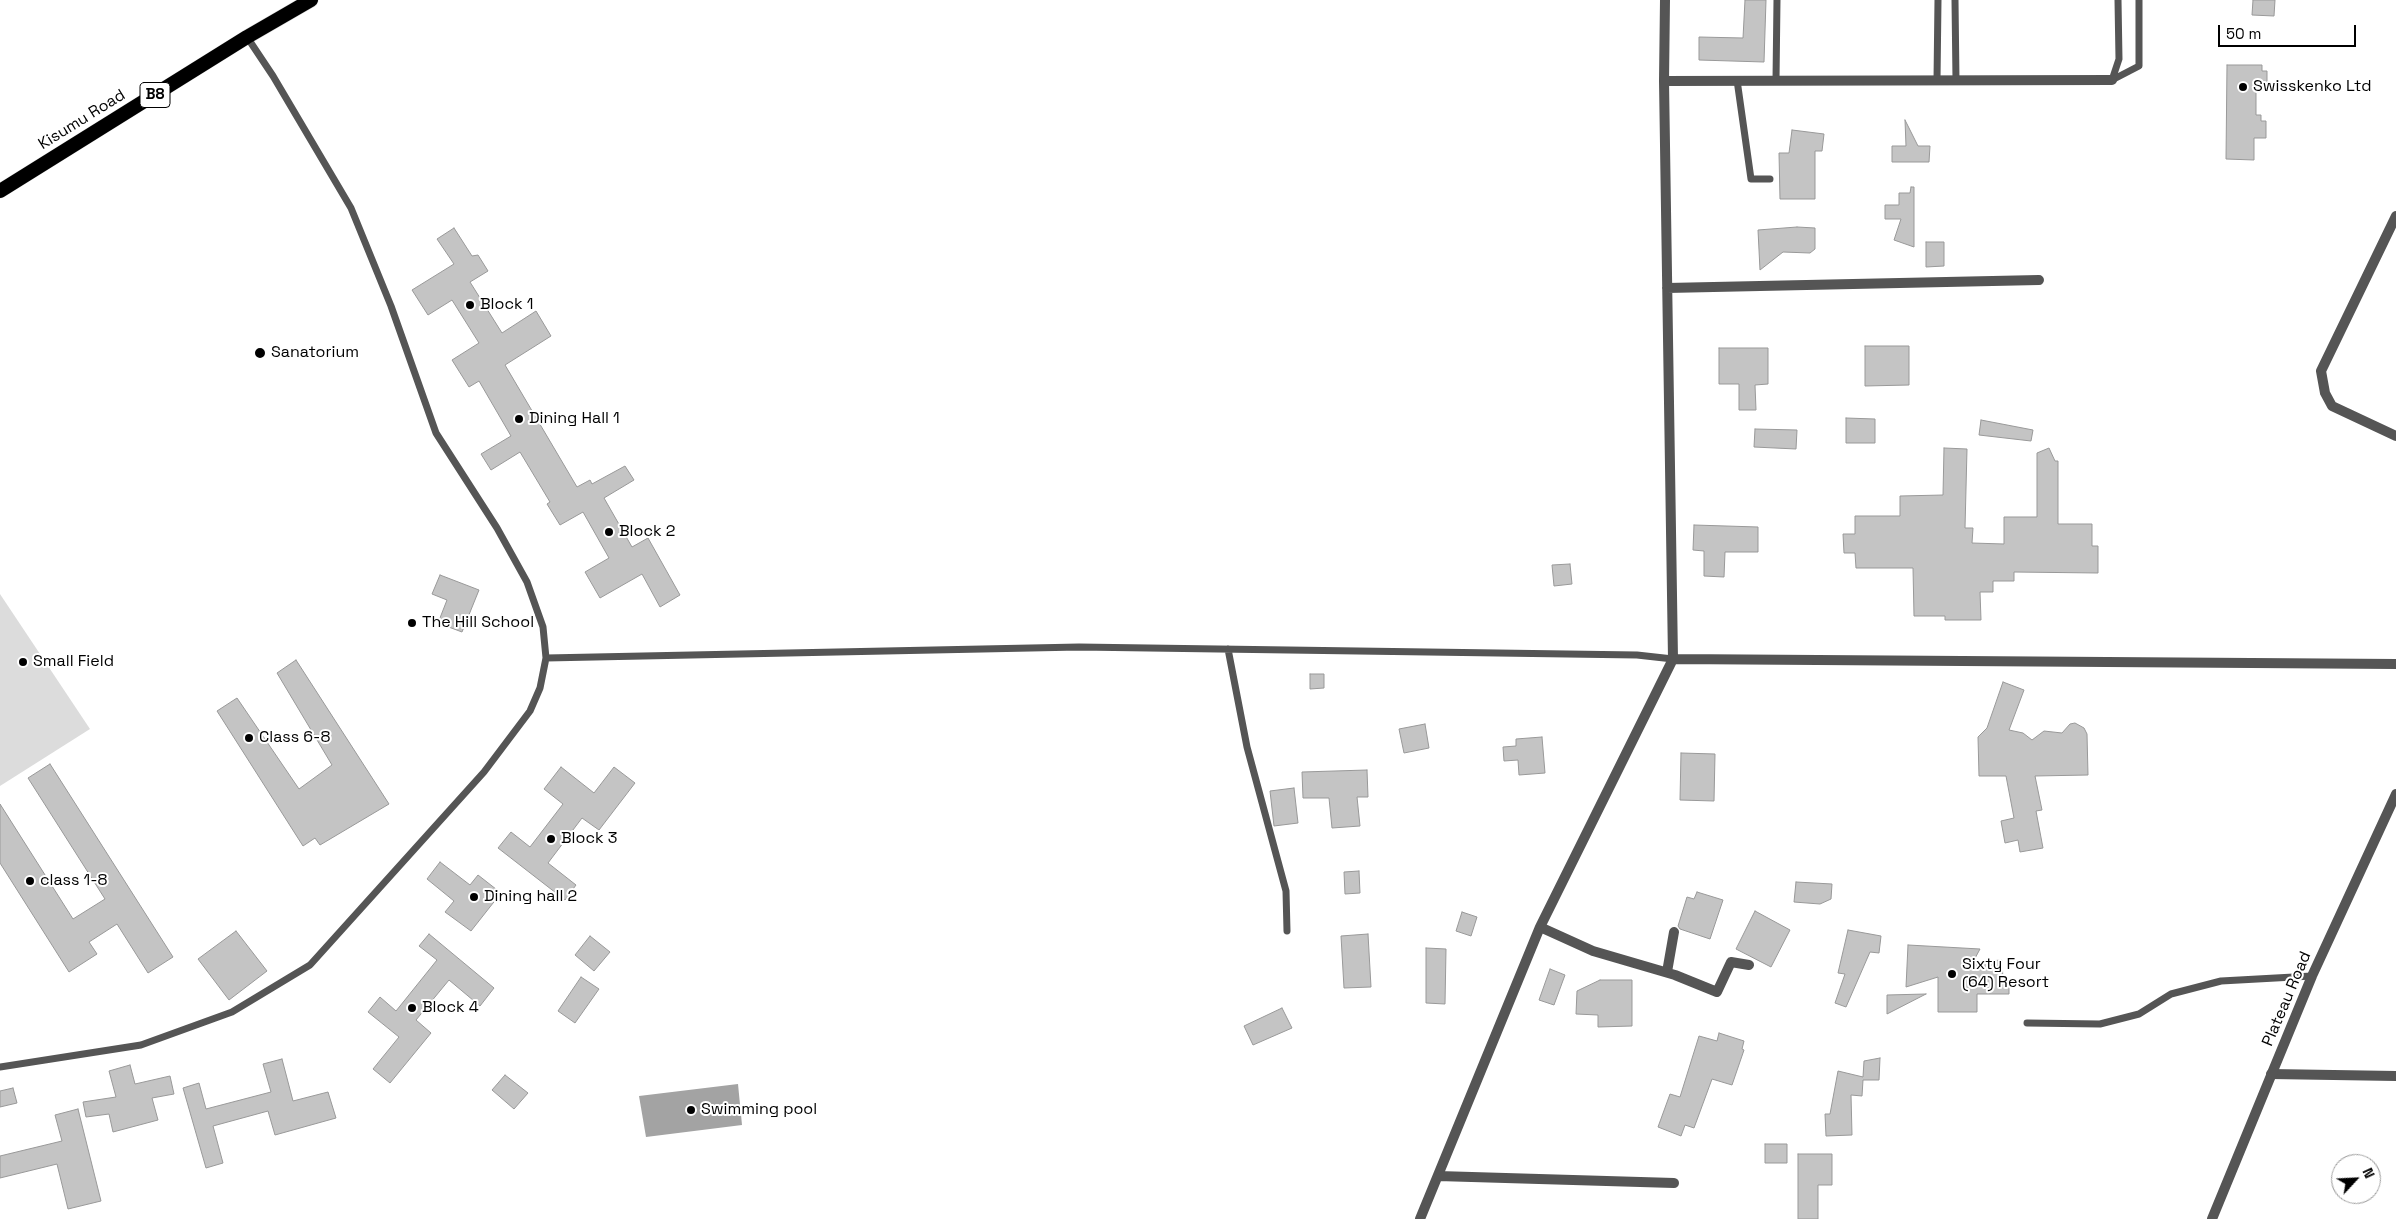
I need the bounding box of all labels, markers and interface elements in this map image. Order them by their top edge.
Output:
scale bar [2221,15,2358,47]
text: 50 m [2226,24,2261,43]
place label: Swisskenko Ltd [2253,77,2371,97]
marker: Swisskenko Ltd [2237,81,2249,93]
road number: B8 [140,82,170,108]
street label: Kisumu Road [35,86,129,154]
place label: Block 1 [480,295,533,315]
marker: Block 1 [464,299,476,311]
place label: Sanatorium [271,343,359,363]
marker: Sanatorium [253,346,267,360]
place label: Dining Hall 1 [529,409,620,429]
marker: Dining Hall 1 [513,413,525,425]
place label: Block 2 [619,522,675,542]
marker: Block 2 [603,526,615,538]
place label: The Hill School [422,613,534,633]
marker: The Hill School [406,617,418,629]
place label: Small Field [33,652,114,672]
marker: Small Field [17,656,29,668]
place label: Class 6-8 [259,728,330,748]
marker: Class 6-8 [243,732,255,744]
place label: Block 3 [561,829,617,849]
marker: Block 3 [545,833,557,845]
place label: class 1-8 [40,871,108,891]
marker: class 1-8 [24,875,36,887]
place label: Dining hall 2 [484,887,577,907]
marker: Dining hall 2 [468,891,480,903]
street label: Plateau Road [2258,949,2316,1049]
place label: Sixty Four (64) Resort [1962,955,2049,993]
marker: Sixty Four (64) Resort [1946,968,1958,980]
place label: Block 4 [422,998,479,1018]
marker: Block 4 [406,1002,418,1014]
place label: Swimming pool [701,1100,817,1120]
marker: Swimming pool [685,1104,697,1116]
north arrow [2331,1154,2381,1204]
text: N [2359,1165,2379,1181]

